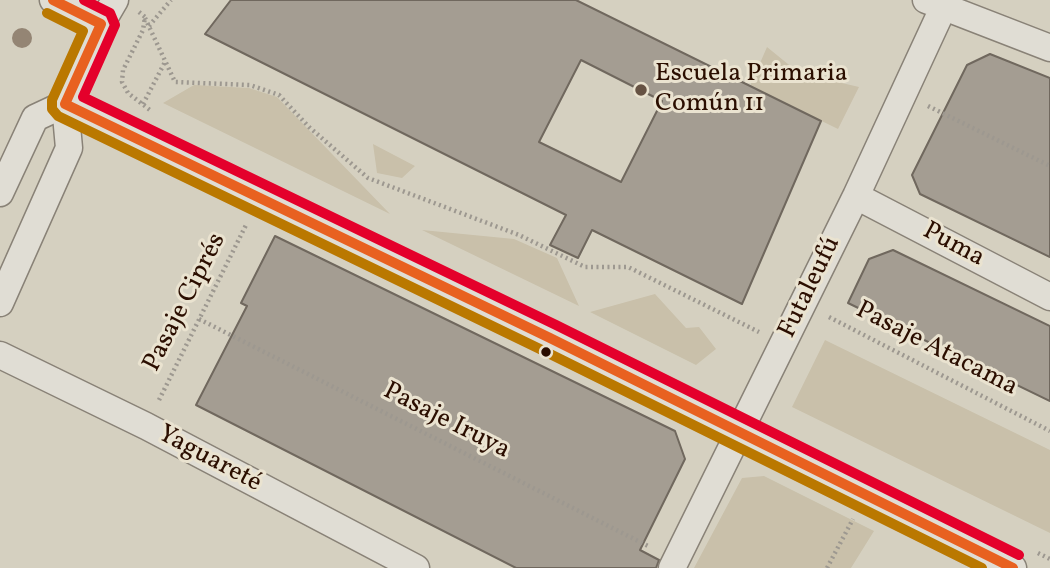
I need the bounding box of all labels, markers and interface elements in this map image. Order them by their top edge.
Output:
place label: Escuela Primaria Común 11 [655,59,848,120]
marker: Escuela Primaria Común 11 [633,82,649,98]
street label: Puma [917,217,989,275]
street label: Pasaje Ciprés [138,229,234,377]
street label: Futaleufú [773,232,849,344]
street label: Pasaje Atacama [850,296,1022,404]
unlabelled marker [539,345,553,359]
street label: Pasaje Iruya [377,377,515,467]
street label: Yaguareté [152,420,266,500]

